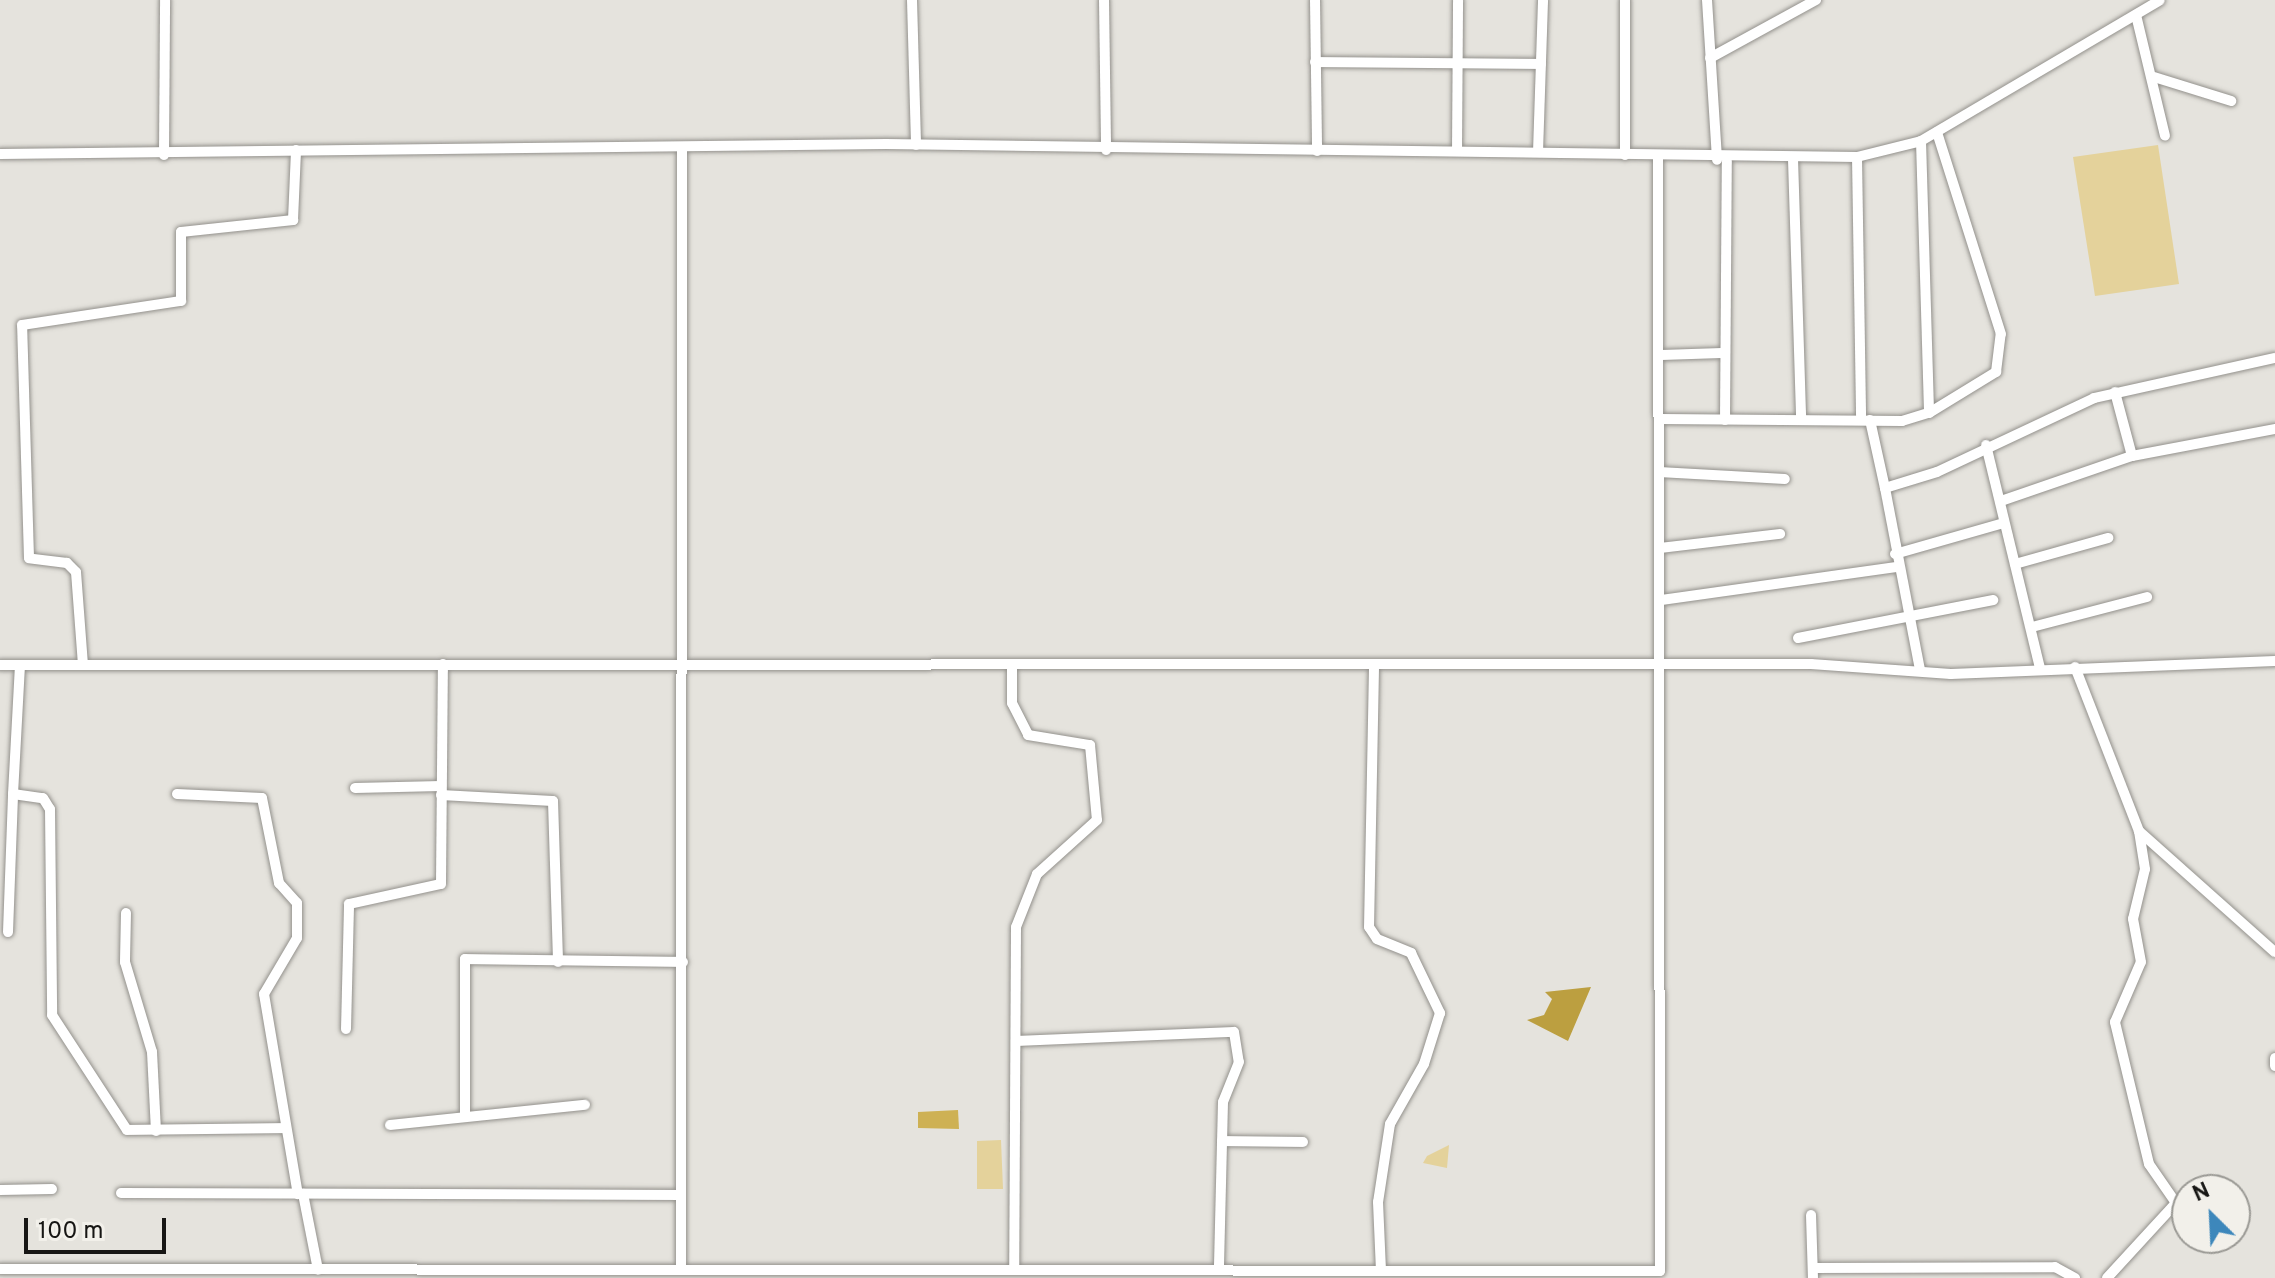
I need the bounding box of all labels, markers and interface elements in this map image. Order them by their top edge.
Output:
north arrow [2171,1174,2251,1254]
text: N [2189,1178,2215,1209]
scale bar [28,1202,170,1252]
text: 100 m [38,1217,104,1247]

